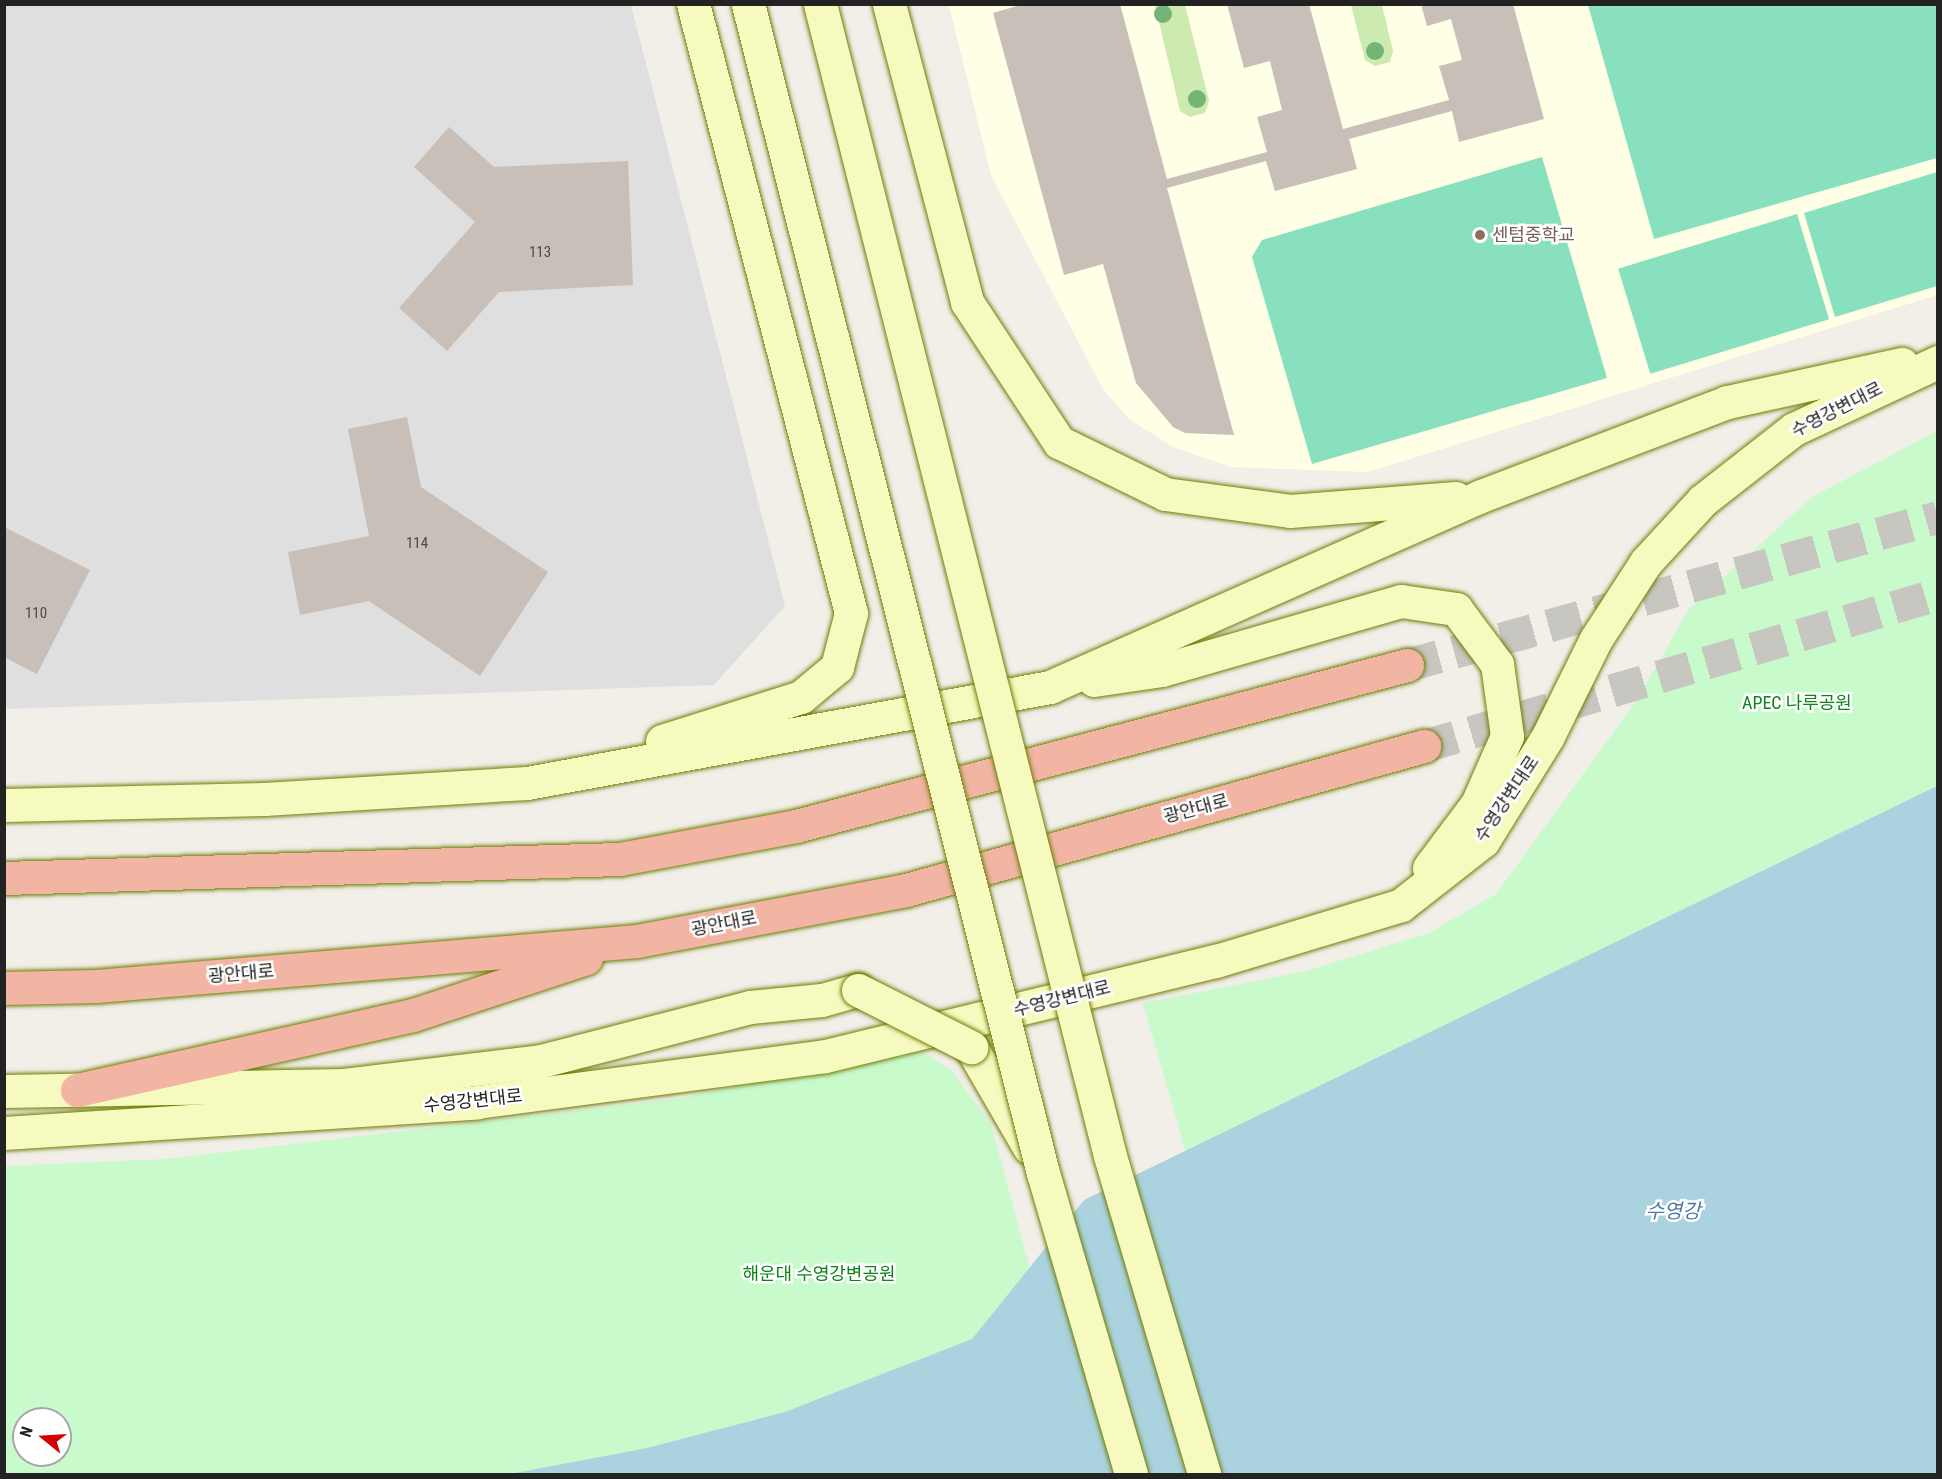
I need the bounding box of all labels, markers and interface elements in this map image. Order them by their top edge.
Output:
place label: 센텀중학교 [1492,224,1575,246]
marker: 센텀중학교 [1473,228,1487,242]
house number: 113 [529,244,551,262]
street label: 수영강변대로 [1788,378,1886,442]
house number: 114 [406,535,428,553]
house number: 110 [25,605,47,623]
park label: APEC 나루공원 [1742,692,1852,714]
street label: 수영강변대로 [1470,752,1544,846]
street label: 광안대로 [1161,790,1231,828]
street label: 광안대로 [689,907,759,941]
street label: 광안대로 [207,960,275,988]
street label: 수영강변대로 [1011,977,1113,1021]
street label: 수영강변대로 [422,1085,524,1117]
water label: 수영강 [1645,1199,1701,1223]
park label: 해운대 수영강변공원 [742,1263,896,1285]
north arrow [12,1407,72,1467]
text: N [16,1424,37,1440]

